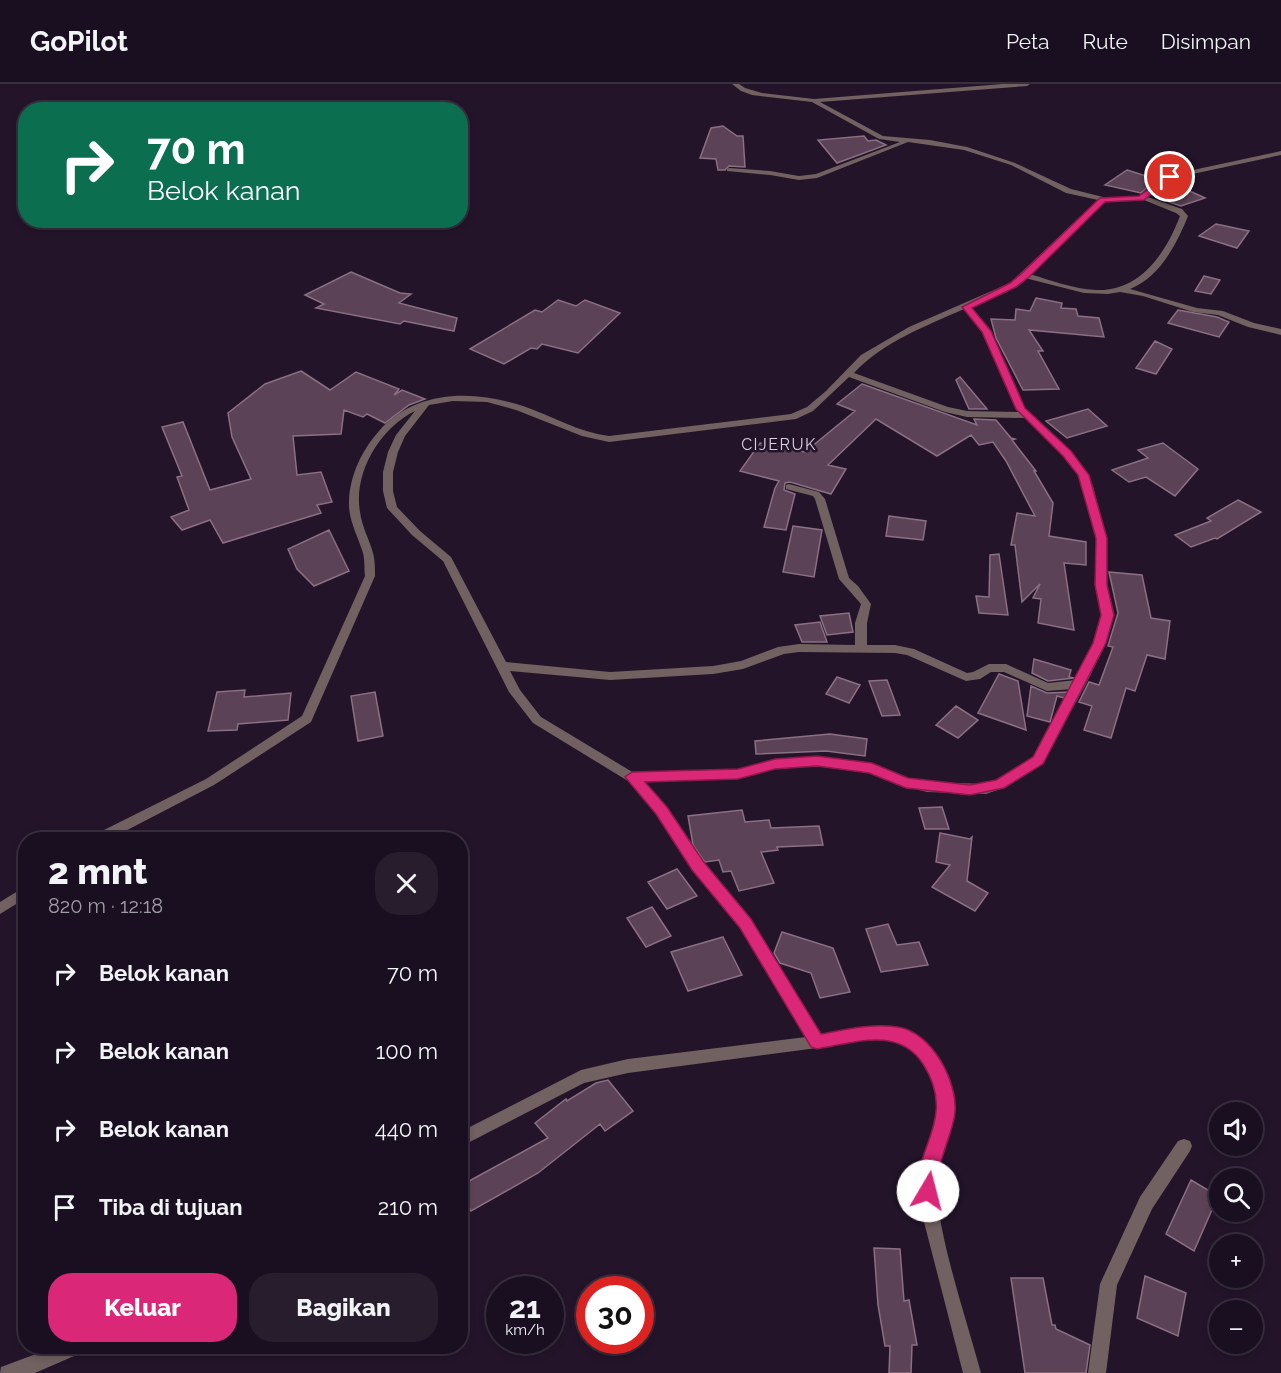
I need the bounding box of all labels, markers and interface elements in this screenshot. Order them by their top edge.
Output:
text: GoPilot [30,25,128,58]
text: Peta [1006,29,1050,54]
text: Rute [1083,29,1128,54]
text: Disimpan [1161,29,1251,54]
text: 70 m [147,125,246,174]
icon: right [48,126,126,204]
pin [1144,151,1195,202]
icon: arrive [1153,160,1186,193]
text: Belok kanan [147,175,301,206]
district label: CIJERUK [741,435,817,454]
text: 2 mnt [48,850,147,892]
button: close [375,852,438,915]
text: 820 m · 12:18 [48,894,163,918]
icon: right [48,957,81,990]
text: Belok kanan [99,960,229,986]
text: 70 m [387,960,438,986]
icon: right [48,1035,81,1068]
text: Belok kanan [99,1038,229,1064]
text: 100 m [376,1038,438,1064]
map controls [1209,1102,1263,1354]
button: sound [1209,1102,1263,1156]
icon: right [48,1113,81,1146]
text: Belok kanan [99,1116,229,1142]
text: 440 m [375,1116,438,1142]
position arrow [896,1159,960,1223]
button: search [1209,1168,1263,1222]
icon: arrive [48,1191,81,1224]
text: Tiba di tujuan [99,1194,242,1220]
text: 210 m [378,1194,438,1220]
button: + [1209,1234,1263,1288]
button: Keluar [48,1273,237,1342]
button: Bagikan [249,1273,438,1342]
speed limit sign: 30 [576,1276,654,1354]
text: 21 [509,1290,541,1325]
button: − [1209,1300,1263,1354]
text: km/h [505,1321,545,1339]

